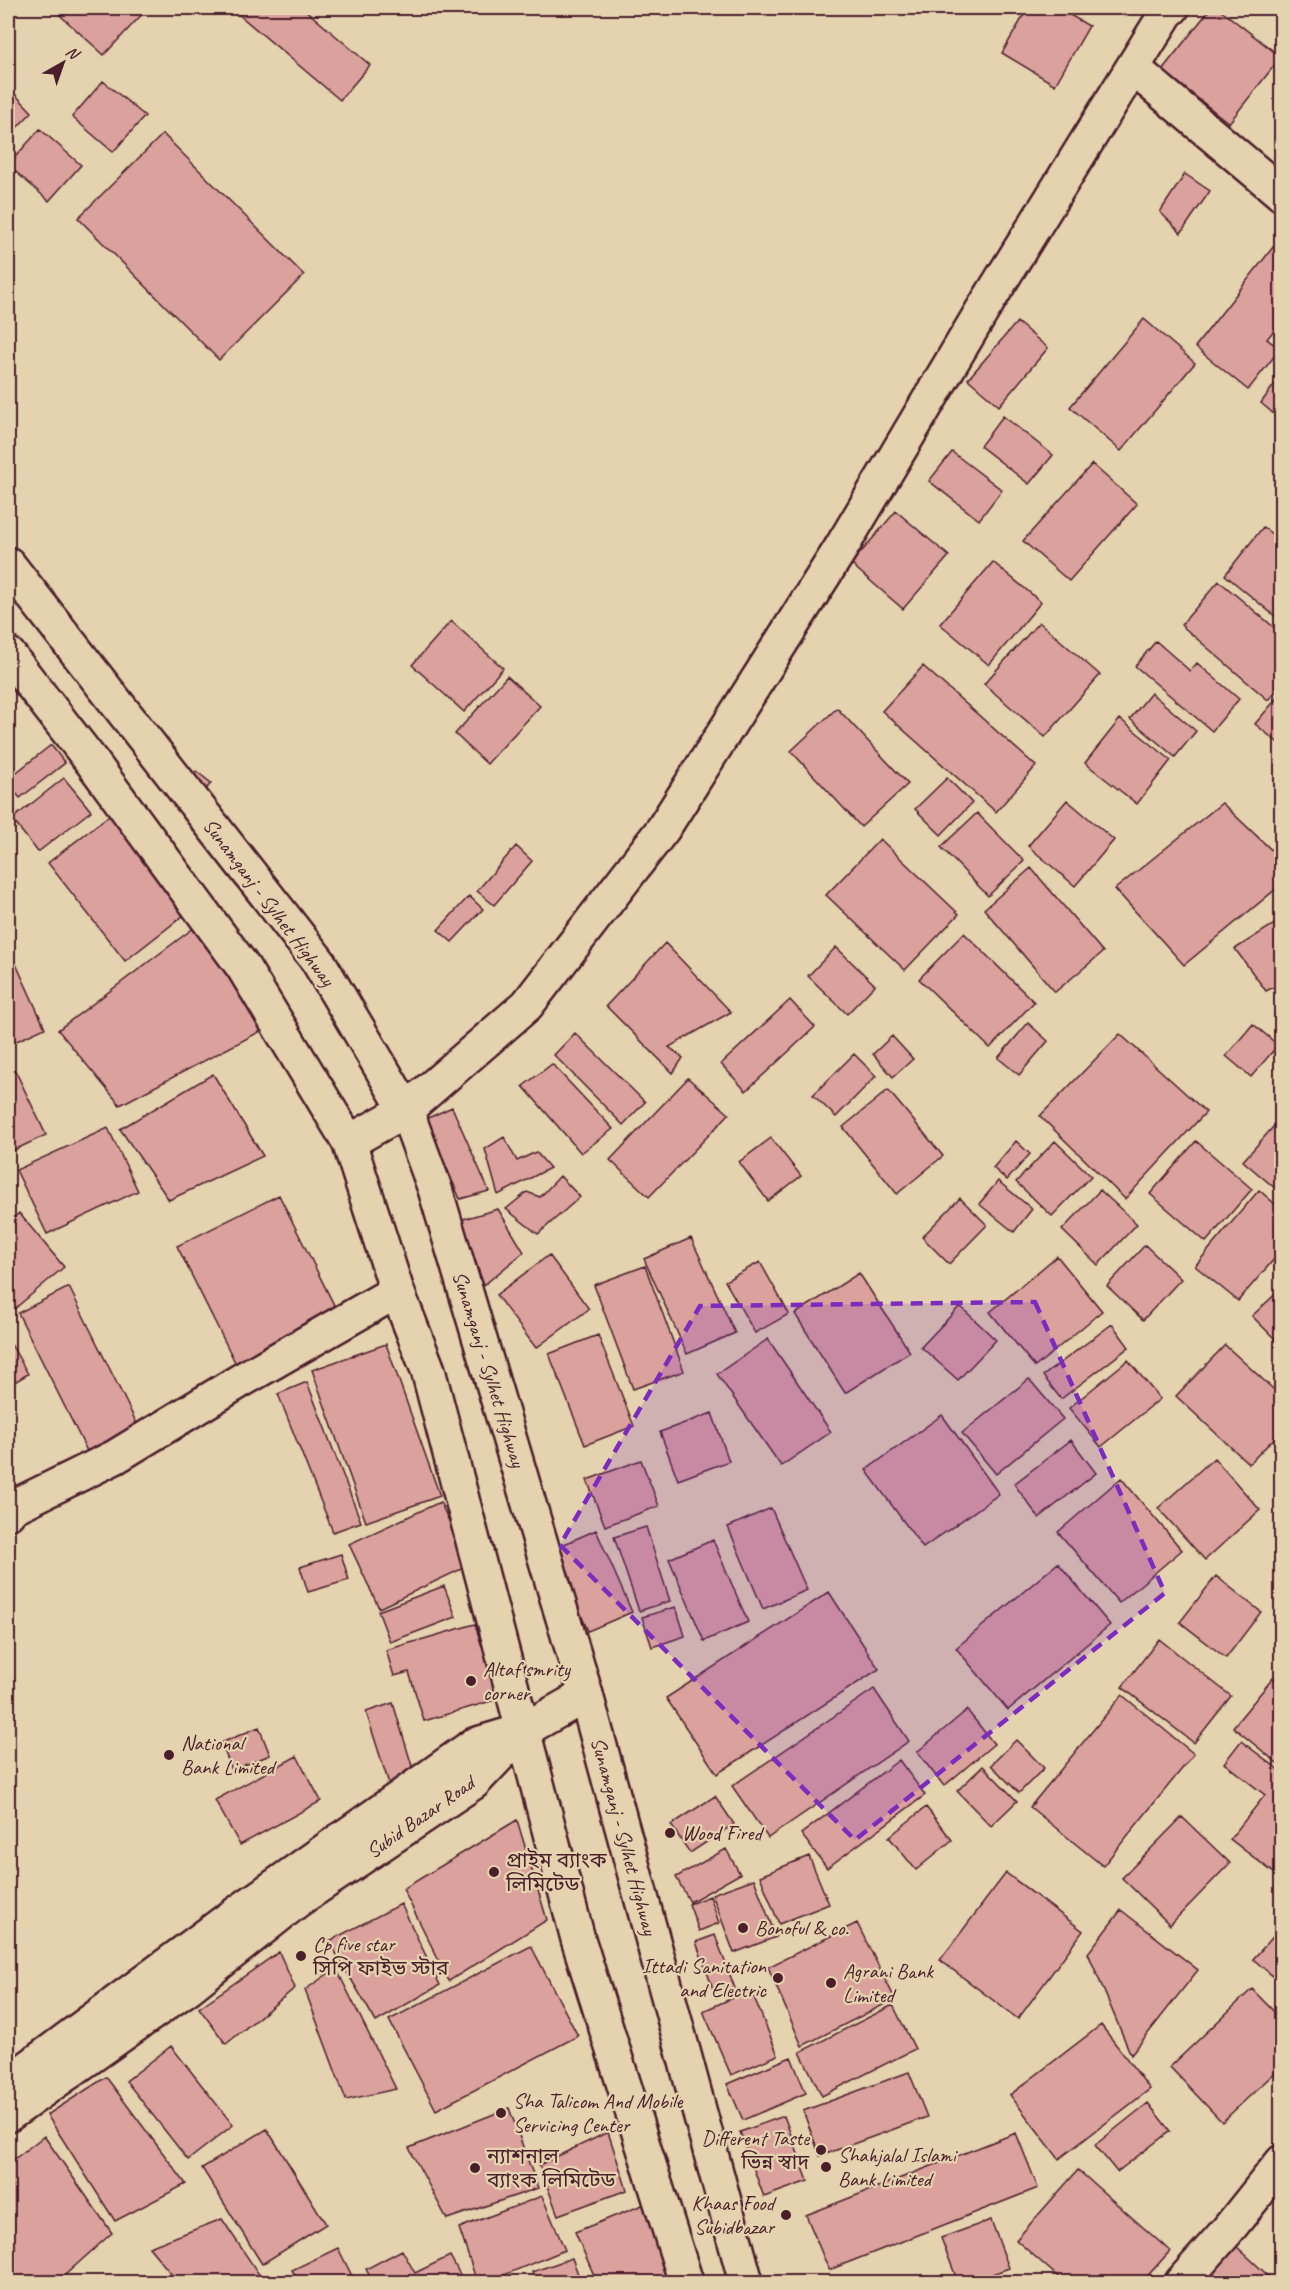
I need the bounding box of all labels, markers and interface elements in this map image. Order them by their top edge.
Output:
north arrow [33,33,93,93]
text: N [62,41,85,65]
street label: Sunamganj - Sylhet Highway [197,813,342,993]
street label: Sunamganj - Sylhet Highway [447,1268,532,1472]
place label: Altaf smrity corner [483,1656,572,1706]
marker: Altaf smrity corner [464,1674,478,1688]
place label: National Bank Limited [181,1730,278,1780]
street label: Sunamganj - Sylhet Highway [585,1734,663,1939]
marker: National Bank Limited [162,1748,176,1762]
street label: Subid Bazar Road [361,1768,482,1864]
place label: Wood Fired [682,1820,764,1846]
marker: Wood Fired [663,1826,677,1840]
place label: প্রাইম ব্যাংক লিমিটেড [505,1847,608,1897]
marker: প্রাইম ব্যাংক লিমিটেড [487,1865,501,1879]
place label: Bonoful & co. [755,1915,850,1941]
marker: Bonoful & co. [736,1921,750,1935]
place label: Cp five star সিপি ফাইভ স্টার [312,1931,449,1981]
marker: Cp five star সিপি ফাইভ স্টার [294,1949,308,1963]
place label: Ittadi Sanitation and Electric [642,1953,768,2003]
place label: Agrani Bank Limited [843,1958,934,2008]
marker: Ittadi Sanitation and Electric [771,1971,785,1985]
marker: Agrani Bank Limited [824,1976,838,1990]
place label: Sha Talicom And Mobile Servicing Center [513,2088,683,2138]
marker: Sha Talicom And Mobile Servicing Center [494,2106,508,2120]
place label: Different Taste ভিন্ন স্বাদ [702,2125,810,2175]
place label: Shahjalal Islami Bank Limited [838,2142,959,2192]
place label: ন্যাশনাল ব্যাংক লিমিটেড [486,2143,616,2193]
marker: Different Taste ভিন্ন স্বাদ [814,2143,828,2157]
marker: Shahjalal Islami Bank Limited [819,2160,833,2174]
marker: ন্যাশনাল ব্যাংক লিমিটেড [468,2161,482,2175]
place label: Khaas Food Subidbazar [692,2190,777,2240]
marker: Khaas Food Subidbazar [779,2208,793,2222]

